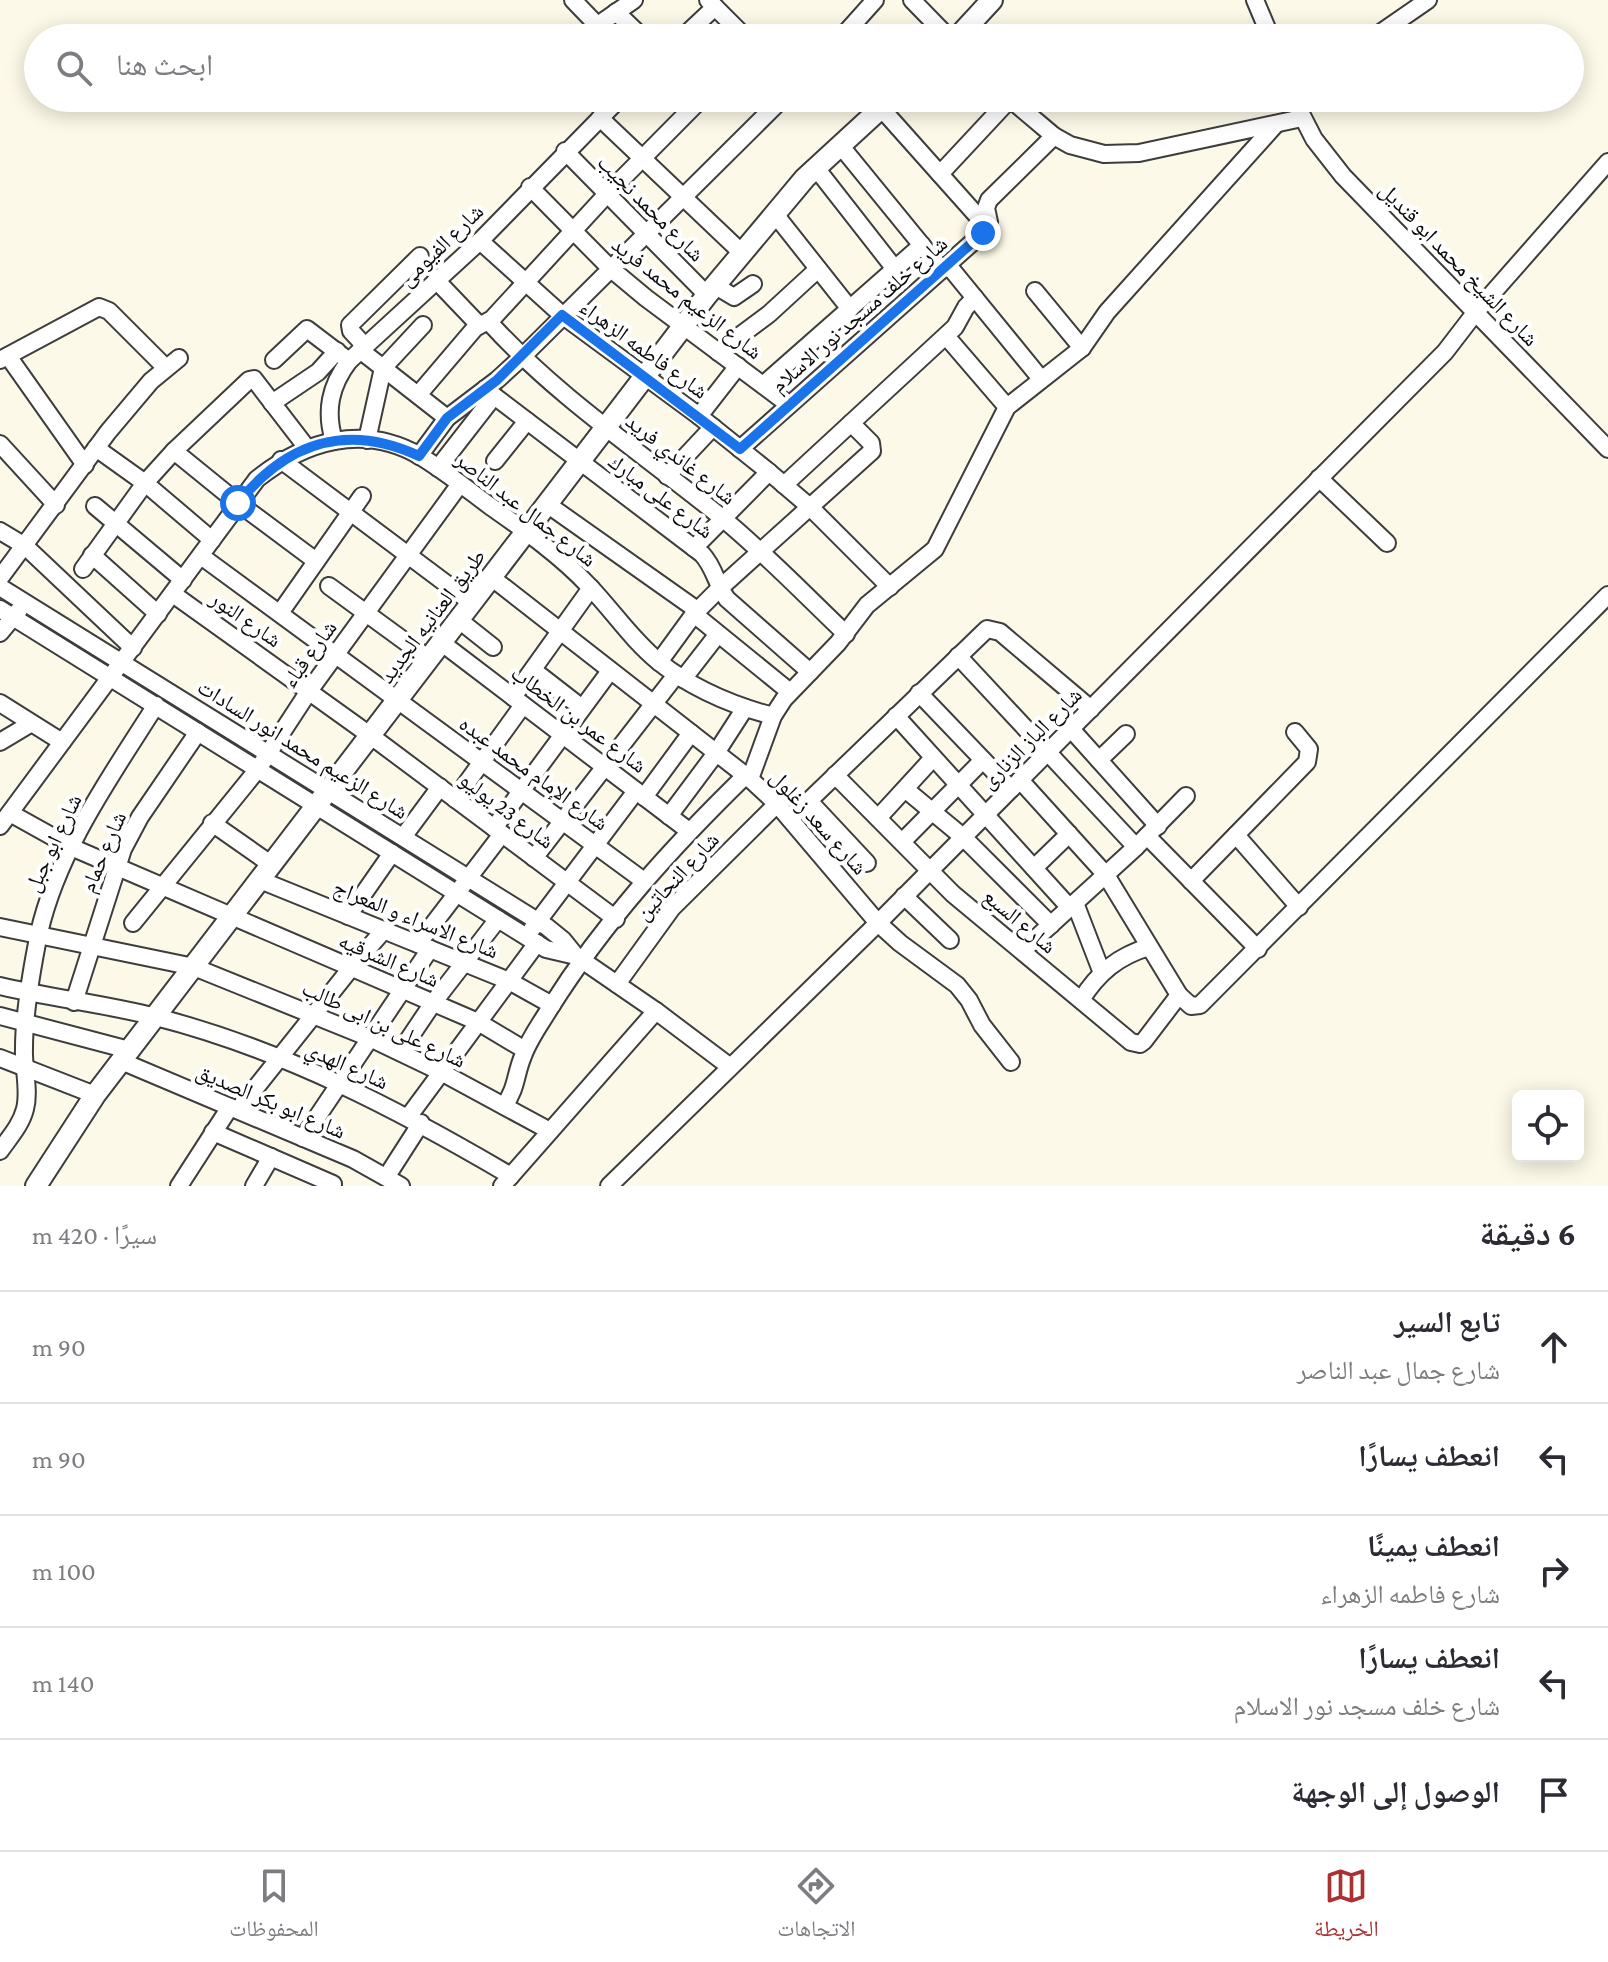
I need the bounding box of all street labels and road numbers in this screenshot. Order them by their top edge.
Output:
street label: شارع محمد نجيب [592,149,710,267]
street label: شارع الشيخ محمد ابو قنديل [1374,177,1544,352]
street label: شارع الفيومى [394,199,489,292]
street label: شارع خلف مسجد نور الاسلام [766,231,954,399]
street label: شارع الزعيم محمد فريد [606,232,767,366]
street label: شارع فاطمه الزهراء [575,294,713,405]
street label: شارع غاندي فريد [618,408,741,513]
street label: شارع جمال عبد الناصر [449,446,601,573]
street label: شارع على مبارك [603,449,718,544]
street label: طريق العنانيه الجديد [374,544,491,688]
street label: شارع النور [204,585,286,653]
street label: شارع قباء [276,616,342,693]
street label: شارع عمر بن الخطاب [506,660,652,779]
street label: شارع الزعيم محمد انور السادات [192,674,413,826]
street label: شارع الباز الزنارى [975,682,1088,795]
street label: شارع الإمام محمد عبده [453,710,613,837]
street label: شارع سعد زغلول [765,764,873,880]
street label: شارع 23 يوليو [454,766,559,854]
street label: شارع ابو جبل [19,790,87,896]
street label: شارع حمام [75,808,133,897]
street label: شارع النحاتين [630,827,725,926]
street label: شارع الاسراء و المعراج [330,875,502,964]
street label: شارع السبع [978,883,1061,959]
street label: شارع الشرقيه [335,928,443,993]
street label: شارع على بن ابى طالب [298,975,470,1074]
street label: شارع الهدي [300,1036,392,1099]
street label: شارع ابو بكر الصديق [192,1058,349,1145]

